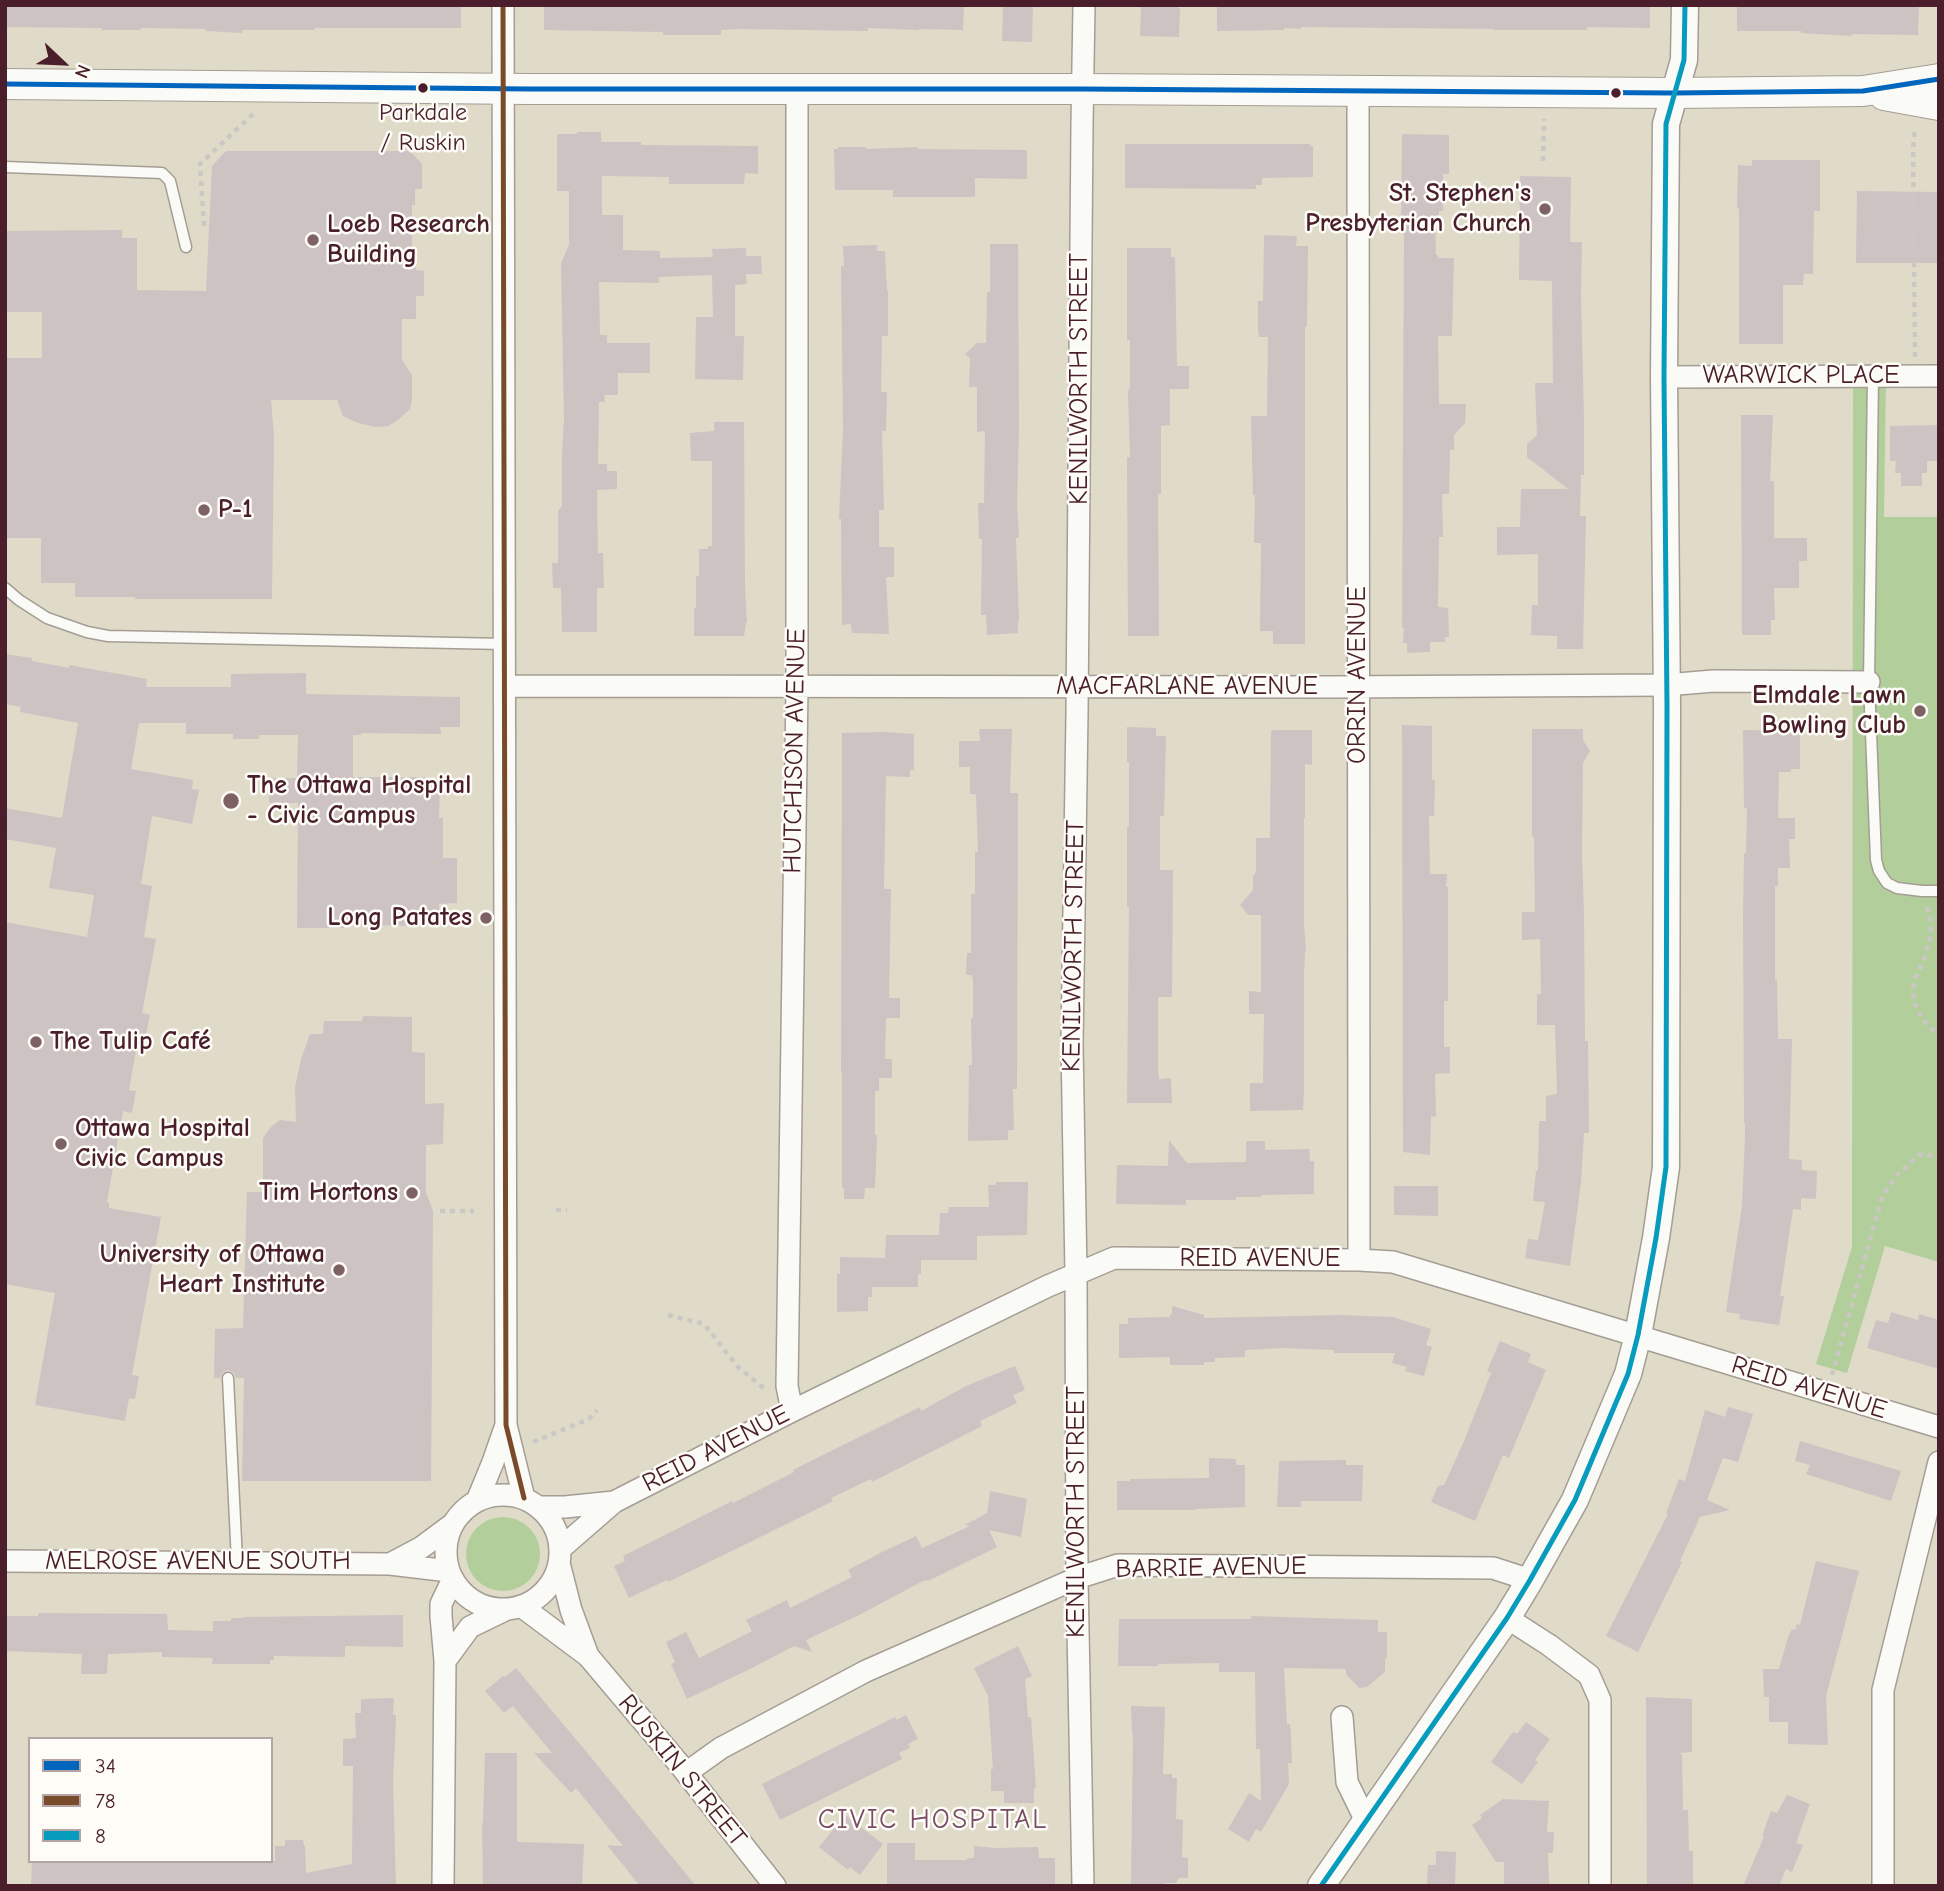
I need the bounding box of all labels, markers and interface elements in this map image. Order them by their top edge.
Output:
north arrow [28,28,98,98]
text: N [70,61,95,81]
marker: Parkdale / Ruskin [416,81,430,95]
unlabelled marker [1609,86,1623,100]
place label: Parkdale / Ruskin [379,99,467,155]
place label: St. Stephen's Presbyterian Church [1305,178,1531,240]
marker: St. Stephen's Presbyterian Church [1537,201,1553,217]
place label: Loeb Research Building [327,209,490,270]
marker: Loeb Research Building [305,232,321,248]
street label: KENILWORTH STREET [1064,253,1096,505]
street label: WARWICK PLACE [1702,360,1900,392]
place label: P-1 [218,494,252,526]
marker: P-1 [196,502,212,518]
street label: ORRIN AVENUE [1342,586,1374,764]
street label: HUTCHISON AVENUE [777,628,813,874]
street label: MACFARLANE AVENUE [1056,671,1318,703]
place label: Elmdale Lawn Bowling Club [1752,680,1906,742]
marker: Elmdale Lawn Bowling Club [1912,703,1928,719]
place label: The Ottawa Hospital - Civic Campus [247,770,471,832]
marker: The Ottawa Hospital - Civic Campus [221,791,241,811]
street label: KENILWORTH STREET [1056,820,1092,1072]
place label: Long Patates [327,902,472,934]
marker: Long Patates [478,910,494,926]
place label: The Tulip Café [50,1026,211,1058]
marker: The Tulip Café [28,1034,44,1050]
place label: Ottawa Hospital Civic Campus [75,1113,250,1174]
marker: Ottawa Hospital Civic Campus [53,1136,69,1152]
place label: Tim Hortons [259,1177,398,1209]
marker: Tim Hortons [404,1185,420,1201]
place label: University of Ottawa Heart Institute [100,1239,325,1300]
street label: REID AVENUE [1180,1243,1340,1275]
marker: University of Ottawa Heart Institute [331,1262,347,1278]
street label: REID AVENUE [1728,1350,1890,1426]
street label: KENILWORTH STREET [1061,1386,1093,1638]
street label: REID AVENUE [637,1399,795,1499]
street label: MELROSE AVENUE SOUTH [45,1546,351,1578]
street label: BARRIE AVENUE [1115,1551,1307,1585]
street label: RUSKIN STREET [611,1689,753,1853]
legend [28,1737,273,1863]
text: 34 [95,1754,116,1778]
text: 78 [95,1789,116,1813]
district label: CIVIC HOSPITAL [819,1803,1047,1837]
text: 8 [95,1824,106,1848]

